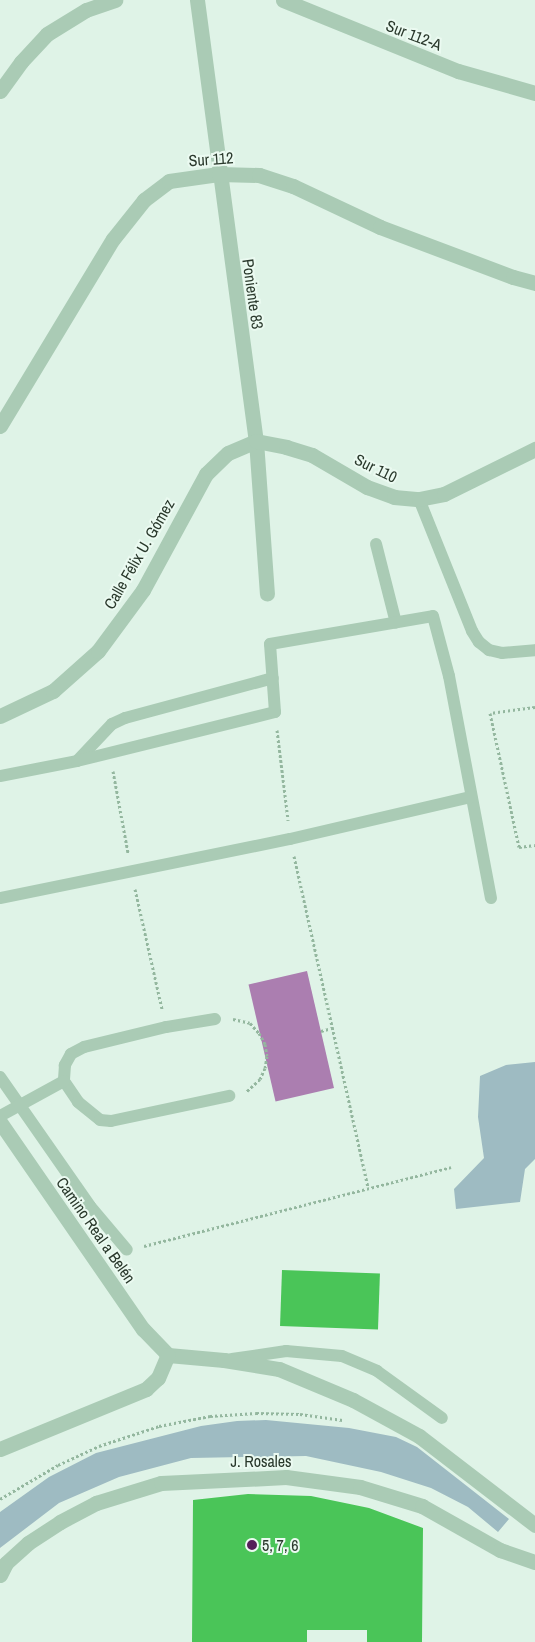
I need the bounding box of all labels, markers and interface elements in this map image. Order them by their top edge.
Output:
street label: Sur 112-A [383,16,445,54]
street label: Sur 112 [188,148,234,170]
street label: Poniente 83 [239,258,267,330]
street label: Sur 110 [352,450,400,486]
street label: Calle Félix U. Gómez [100,495,178,613]
street label: Camino Real a Belén [52,1173,140,1287]
street label: J. Rosales [230,1451,292,1471]
place label: 5, 7, 6 [262,1535,298,1555]
marker: 5, 7, 6 [246,1539,258,1551]

